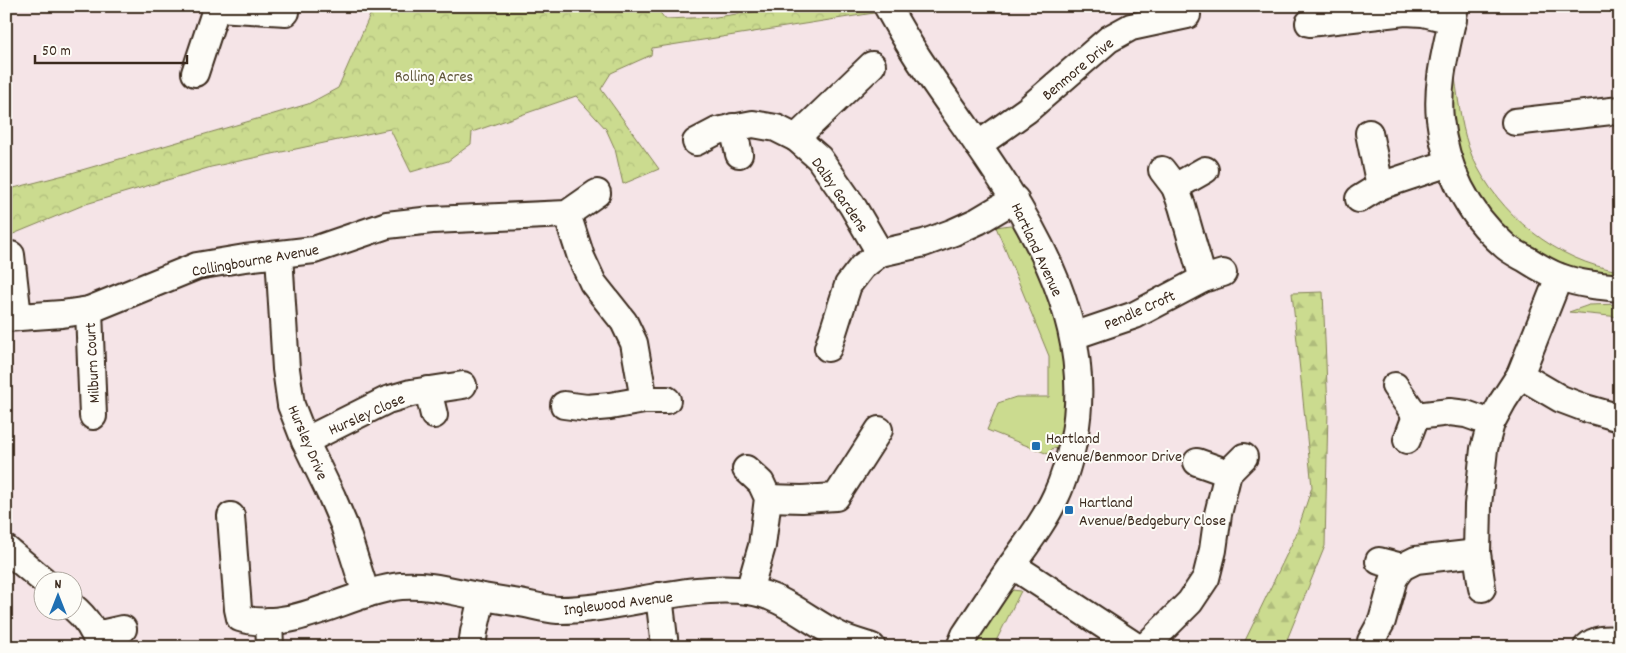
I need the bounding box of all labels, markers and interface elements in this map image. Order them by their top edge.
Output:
scale bar [35,32,188,64]
street label: Benmore Drive [1038,33,1120,107]
text: 50 m [42,41,71,63]
park label: Rolling Acres [395,66,473,89]
street label: Dalby Gardens [805,153,873,238]
street label: Hartland Avenue [1004,199,1068,301]
street label: Collingbourne Avenue [190,239,321,284]
street label: Pendle Croft [1101,285,1180,337]
street label: Milburn Court [80,322,107,404]
street label: Hursley Close [325,388,409,442]
street label: Hursley Drive [281,402,333,484]
place label: Hartland Avenue/Benmoor Drive [1046,428,1182,469]
marker: Hartland Avenue/Benmoor Drive [1030,440,1042,452]
place label: Hartland Avenue/Bedgebury Close [1079,492,1226,533]
marker: Hartland Avenue/Bedgebury Close [1063,504,1075,516]
north arrow [32,570,82,620]
text: N [55,575,62,595]
street label: Inglewood Avenue [562,586,674,623]

